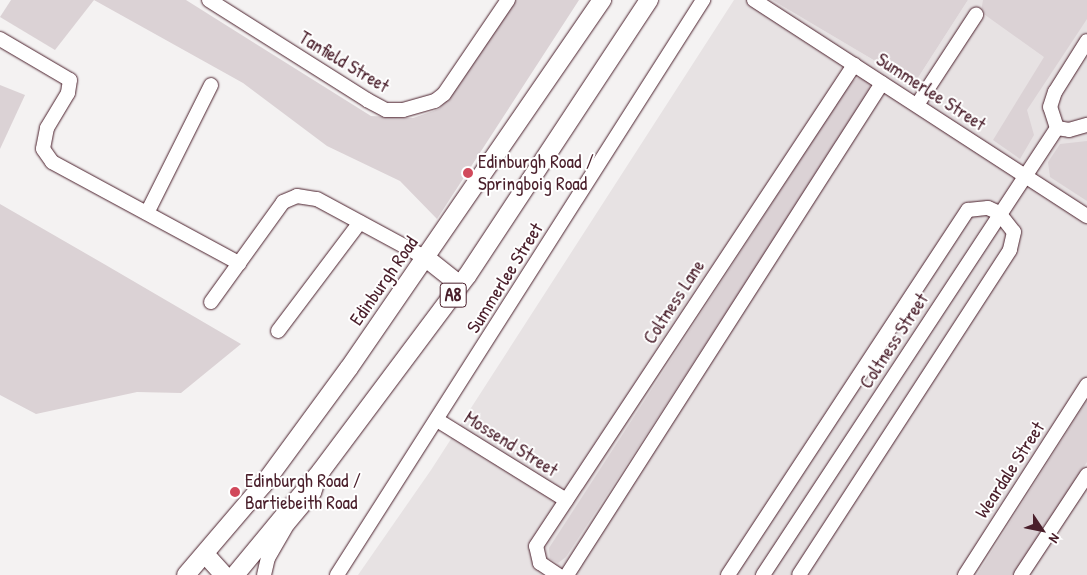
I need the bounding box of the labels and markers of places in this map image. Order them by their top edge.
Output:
place label: Edinburgh Road / Springboig Road [478,151,594,195]
marker: Edinburgh Road / Springboig Road [462,167,474,179]
place label: Edinburgh Road / Bartiebeith Road [245,470,361,514]
marker: Edinburgh Road / Bartiebeith Road [229,486,241,498]

